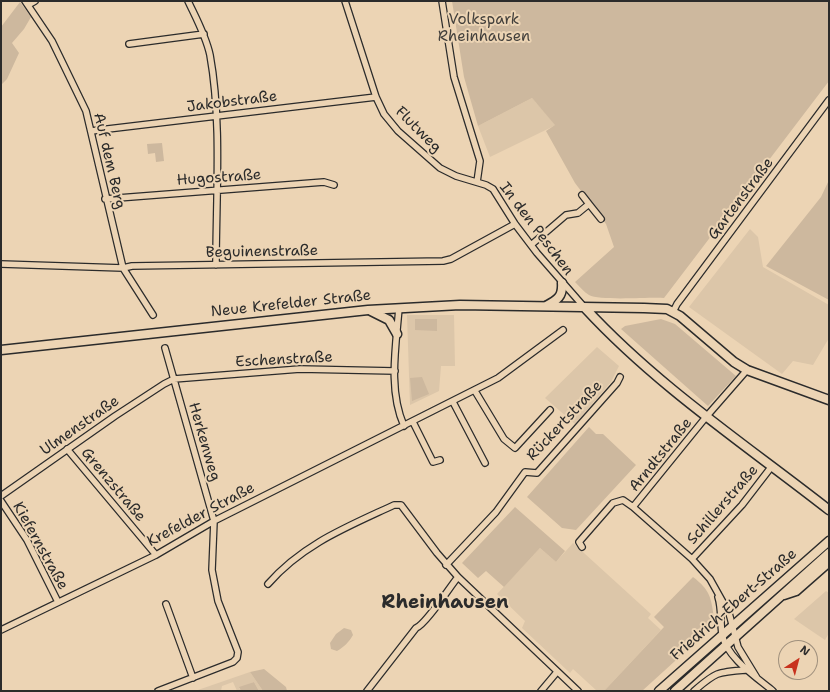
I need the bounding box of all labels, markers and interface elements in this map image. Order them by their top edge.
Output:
park label: Volkspark Rheinhausen [438,11,530,46]
street label: Jakobstraße [186,88,278,116]
street label: Flutweg [391,103,445,157]
street label: Auf dem Berg [89,111,129,211]
street label: Gartenstraße [704,155,778,243]
street label: Hugostraße [176,166,262,190]
street label: In den Peschen [495,179,577,279]
street label: Beguinenstraße [206,242,318,262]
street label: Neue Krefelder Straße [210,287,372,321]
street label: Eschenstraße [235,348,333,372]
street label: Rückertstraße [523,377,607,465]
street label: Ulmenstraße [37,392,123,460]
street label: Herkenweg [184,400,224,484]
street label: Arndtstraße [626,415,696,495]
street label: Grenzstraße [77,444,149,526]
street label: Schillerstraße [684,462,762,548]
street label: Krefelder Straße [144,479,258,551]
street label: Kiefernstraße [8,499,72,593]
street label: Friedrich-Ebert-Straße [667,545,801,665]
district label: Rheinhausen [381,592,509,614]
north arrow [778,640,818,680]
text: N [797,642,813,659]

